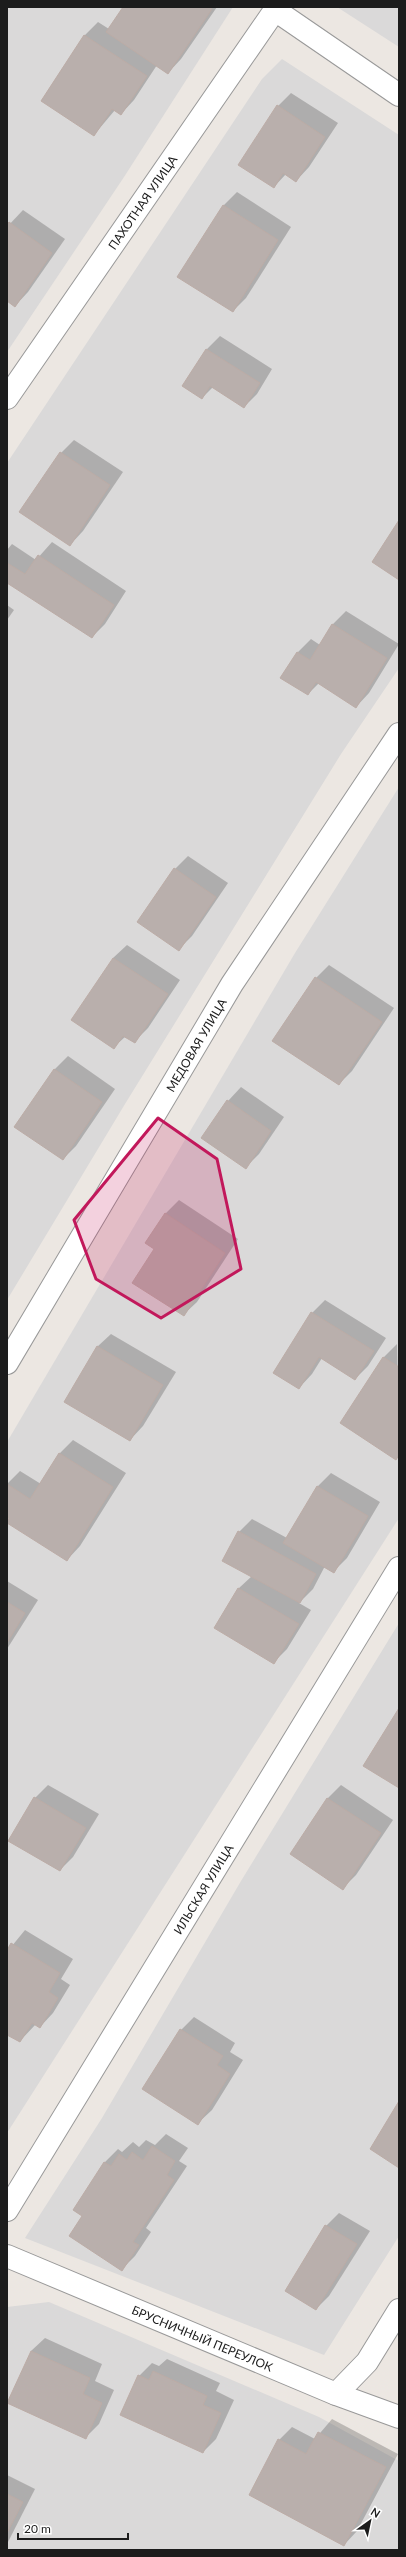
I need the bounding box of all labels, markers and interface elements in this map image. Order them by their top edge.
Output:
street label: ПАХОТНАЯ УЛИЦА [104,151,181,252]
street label: МЕДОВАЯ УЛИЦА [162,995,230,1094]
street label: ИЛЬСКАЯ УЛИЦА [170,1841,237,1937]
street label: БРУСНИЧНЫЙ ПЕРЕУЛОК [130,2302,275,2374]
north arrow [350,2501,390,2541]
text: N [369,2504,383,2520]
scale bar [18,2515,128,2541]
text: 20 m [24,2521,51,2536]

